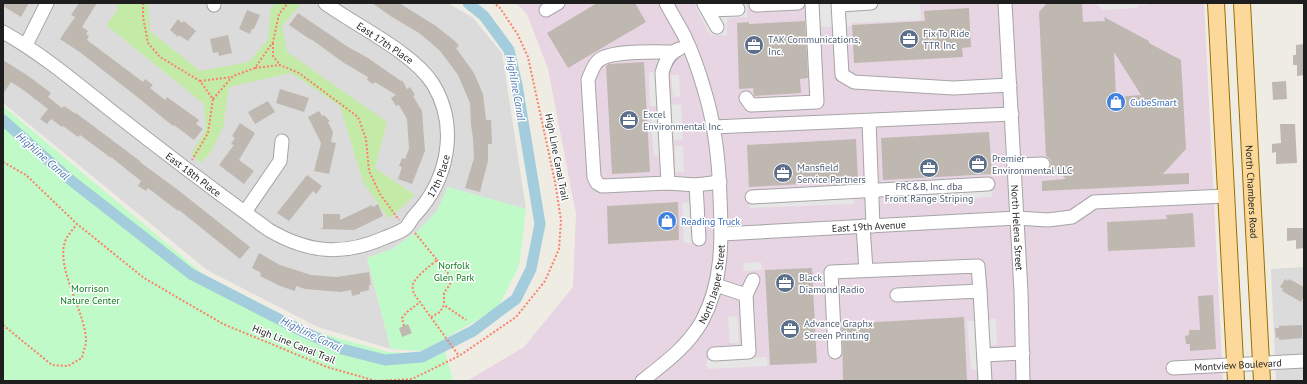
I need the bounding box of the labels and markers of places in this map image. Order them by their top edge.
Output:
place label: Fix To Ride TTR Inc [923,27,969,52]
office icon: Fix To Ride TTR Inc [898,28,920,50]
place label: TAK Communications, Inc. [768,33,861,58]
office icon: TAK Communications, Inc. [743,34,765,56]
shop icon: CubeSmart [1105,91,1127,113]
place label: CubeSmart [1130,96,1178,109]
place label: Excel Environmental Inc. [643,108,723,133]
office icon: Excel Environmental Inc. [618,109,640,131]
place label: Premier Environmental LLC [992,152,1073,177]
office icon: Premier Environmental LLC [967,153,989,175]
office icon: FRC&B, Inc. dba Front Range Striping [918,157,940,179]
place label: Mansfield Service Partners [797,161,866,186]
office icon: Mansfield Service Partners [772,162,794,184]
place label: FRC&B, Inc. dba Front Range Striping [885,180,973,205]
shop icon: Reading Truck [656,210,678,232]
place label: Reading Truck [681,215,741,228]
place label: Black Diamond Radio [799,271,864,296]
office icon: Black Diamond Radio [774,272,796,294]
place label: Advance Graphx Screen Printing [804,317,873,342]
office icon: Advance Graphx Screen Printing [779,318,801,340]

